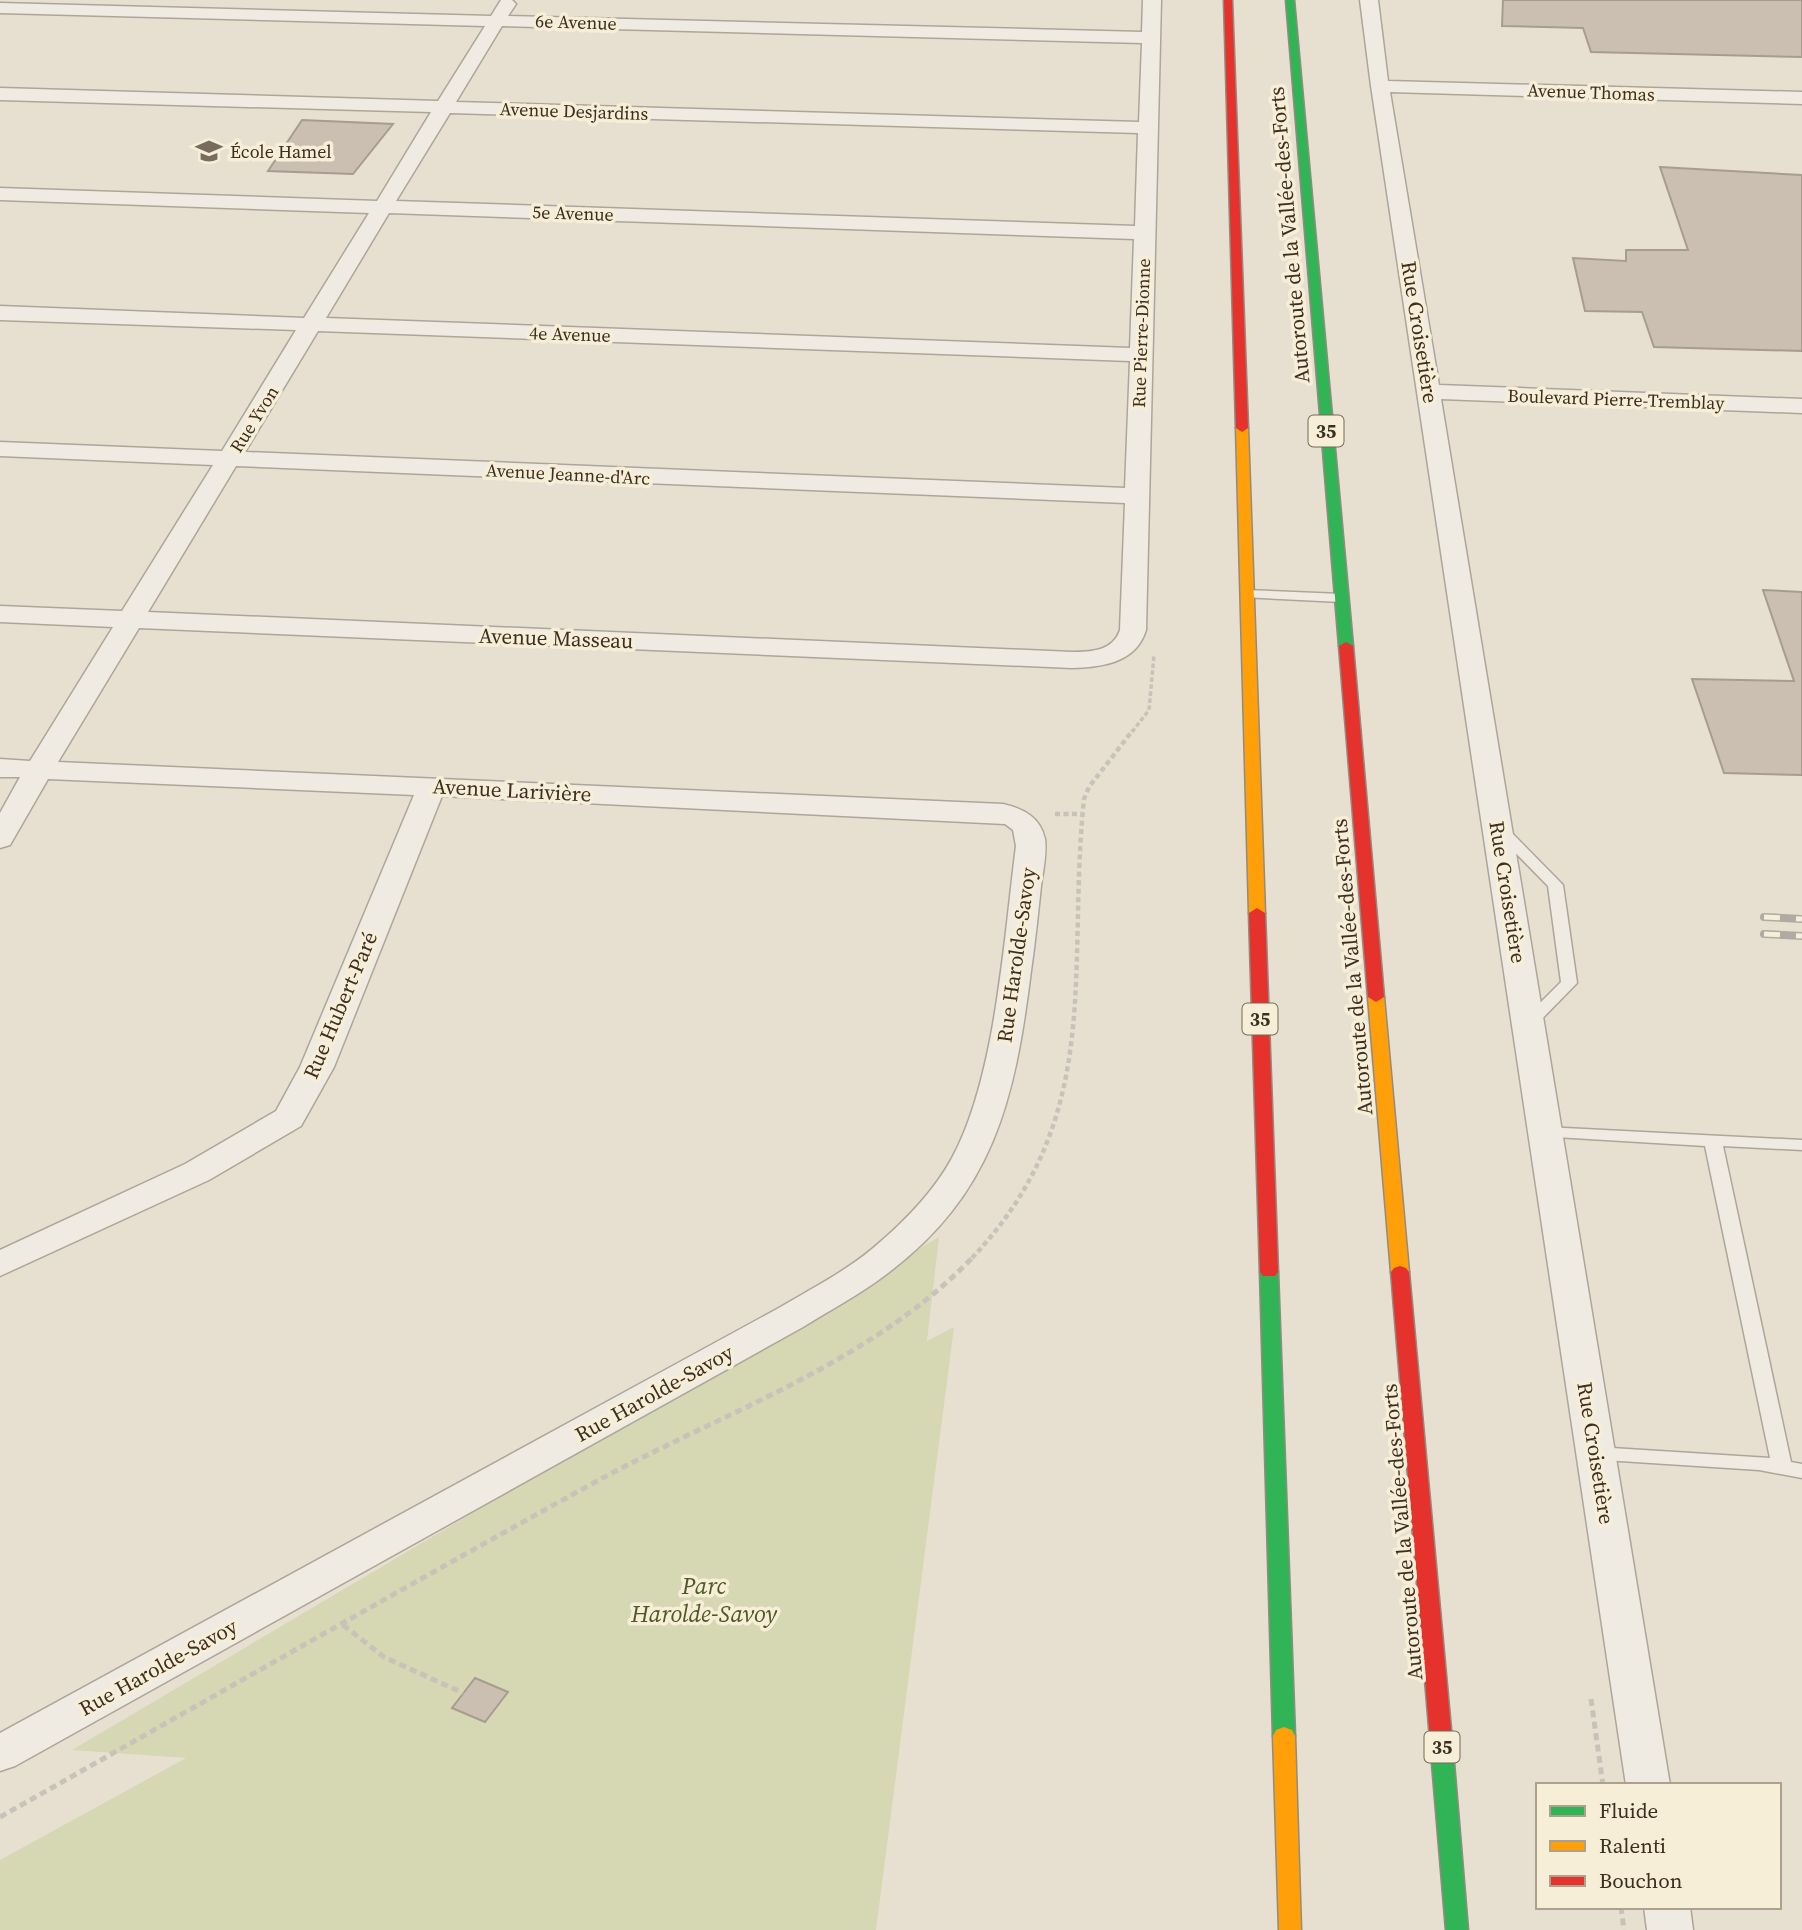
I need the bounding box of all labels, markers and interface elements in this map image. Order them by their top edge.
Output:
street label: 6e Avenue [535,8,617,36]
street label: Avenue Thomas [1527,77,1655,107]
street label: Autoroute de la Vallée-des-Forts [1262,85,1316,385]
street label: Avenue Desjardins [499,96,649,126]
school or university icon: École Hamel [194,136,224,166]
place label: École Hamel [230,139,332,164]
street label: 5e Avenue [532,199,614,227]
street label: Rue Pierre-Dionne [1126,258,1156,408]
street label: Rue Croisetière [1394,259,1446,405]
street label: 4e Avenue [529,320,611,348]
street label: Rue Yvon [224,381,284,457]
street label: Boulevard Pierre-Tremblay [1507,383,1726,415]
road number: 35 [1308,416,1344,446]
street label: Avenue Jeanne-d'Arc [485,457,651,491]
street label: Avenue Masseau [478,621,634,655]
street label: Avenue Larivière [432,771,592,809]
street label: Autoroute de la Vallée-des-Forts [1325,817,1379,1117]
street label: Rue Croisetière [1482,819,1534,965]
street label: Rue Harolde-Savoy [989,865,1043,1045]
street label: Rue Hubert-Paré [296,927,384,1083]
road number: 35 [1242,1004,1278,1035]
street label: Rue Harolde-Savoy [570,1337,739,1449]
street label: Rue Croisetière [1570,1380,1622,1526]
street label: Autoroute de la Vallée-des-Forts [1375,1382,1429,1682]
park label: Parc Harolde-Savoy [630,1569,778,1630]
street label: Rue Harolde-Savoy [74,1611,243,1723]
road number: 35 [1424,1732,1460,1763]
legend [1536,1783,1781,1909]
text: Fluide [1599,1796,1658,1825]
text: Ralenti [1599,1831,1666,1860]
text: Bouchon [1599,1866,1683,1895]

